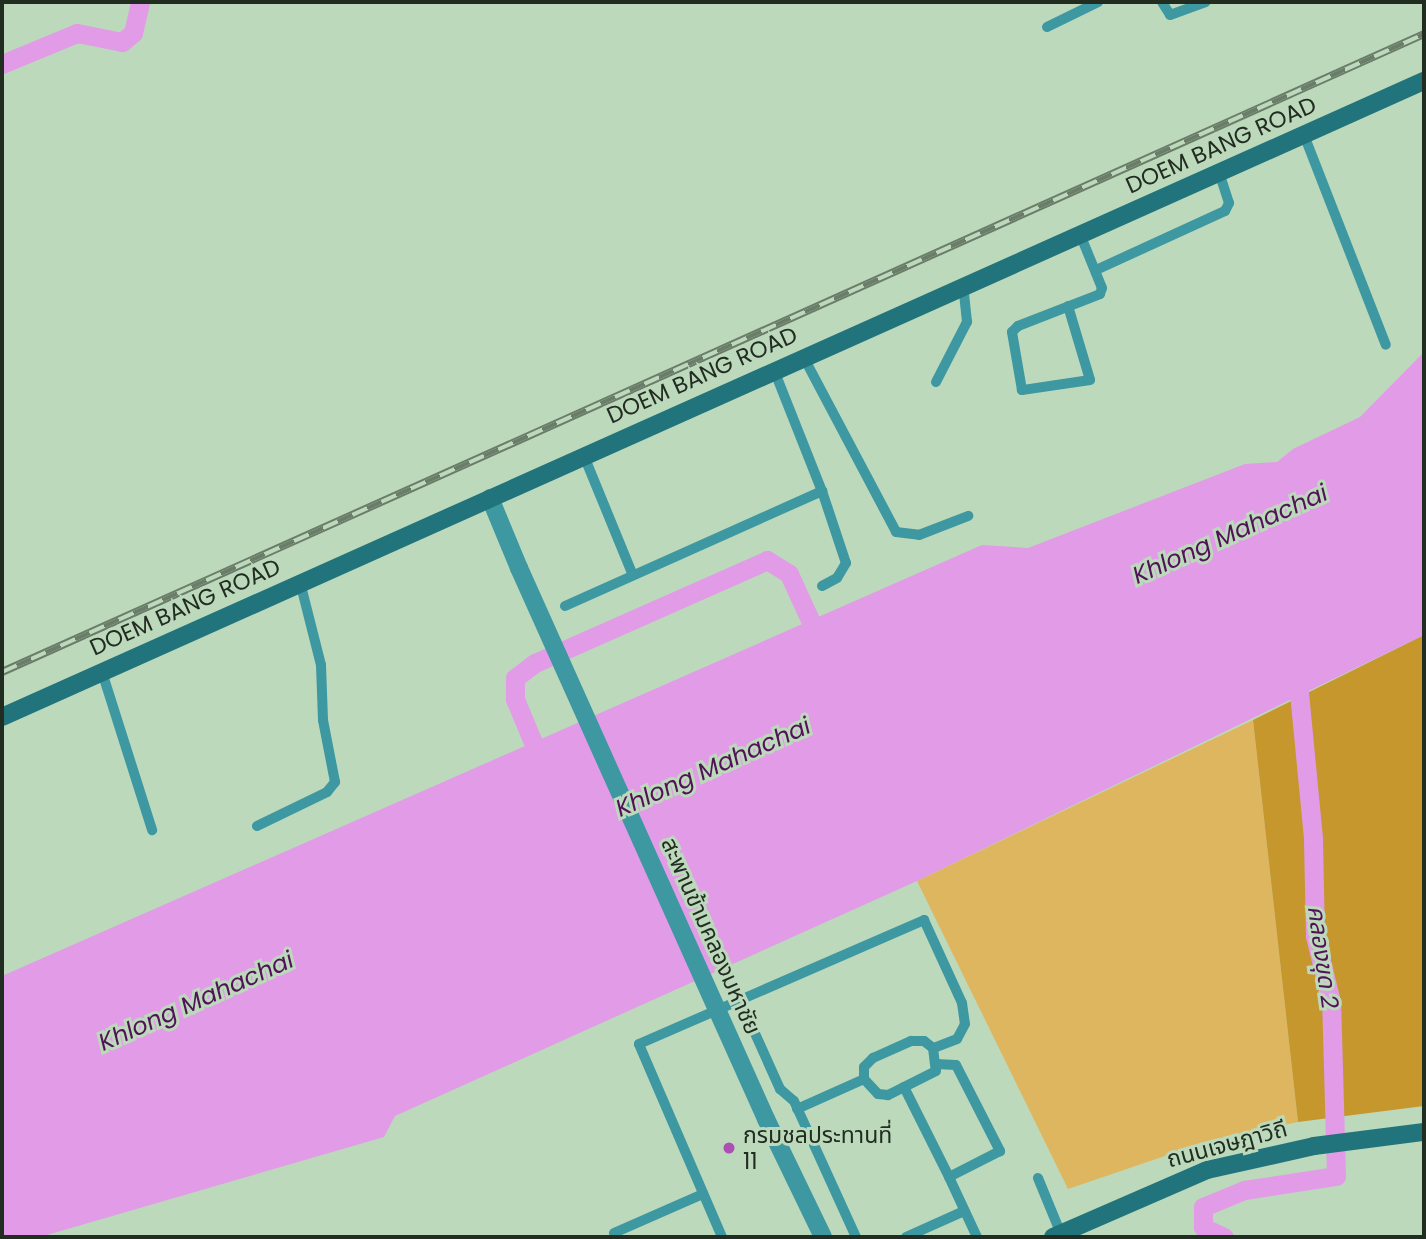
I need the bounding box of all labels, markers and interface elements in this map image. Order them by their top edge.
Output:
street label: DOEM BANG ROAD [1121,91,1321,199]
street label: DOEM BANG ROAD [602,321,802,429]
water label: Khlong Mahachai [1128,478,1332,590]
street label: DOEM BANG ROAD [85,553,285,661]
water label: Khlong Mahachai [611,711,815,823]
street label: สะพานข้ามคลองมหาชัย [655,833,767,1039]
water label: คลองขุด 2 [1302,904,1344,1010]
water label: Khlong Mahachai [94,945,298,1057]
street label: ถนนเจษฎาวิถี [1164,1115,1290,1173]
place label: กรมชลประทานที่ 11 [743,1121,892,1175]
marker: กรมชลประทานที่ 11 [721,1140,737,1156]

